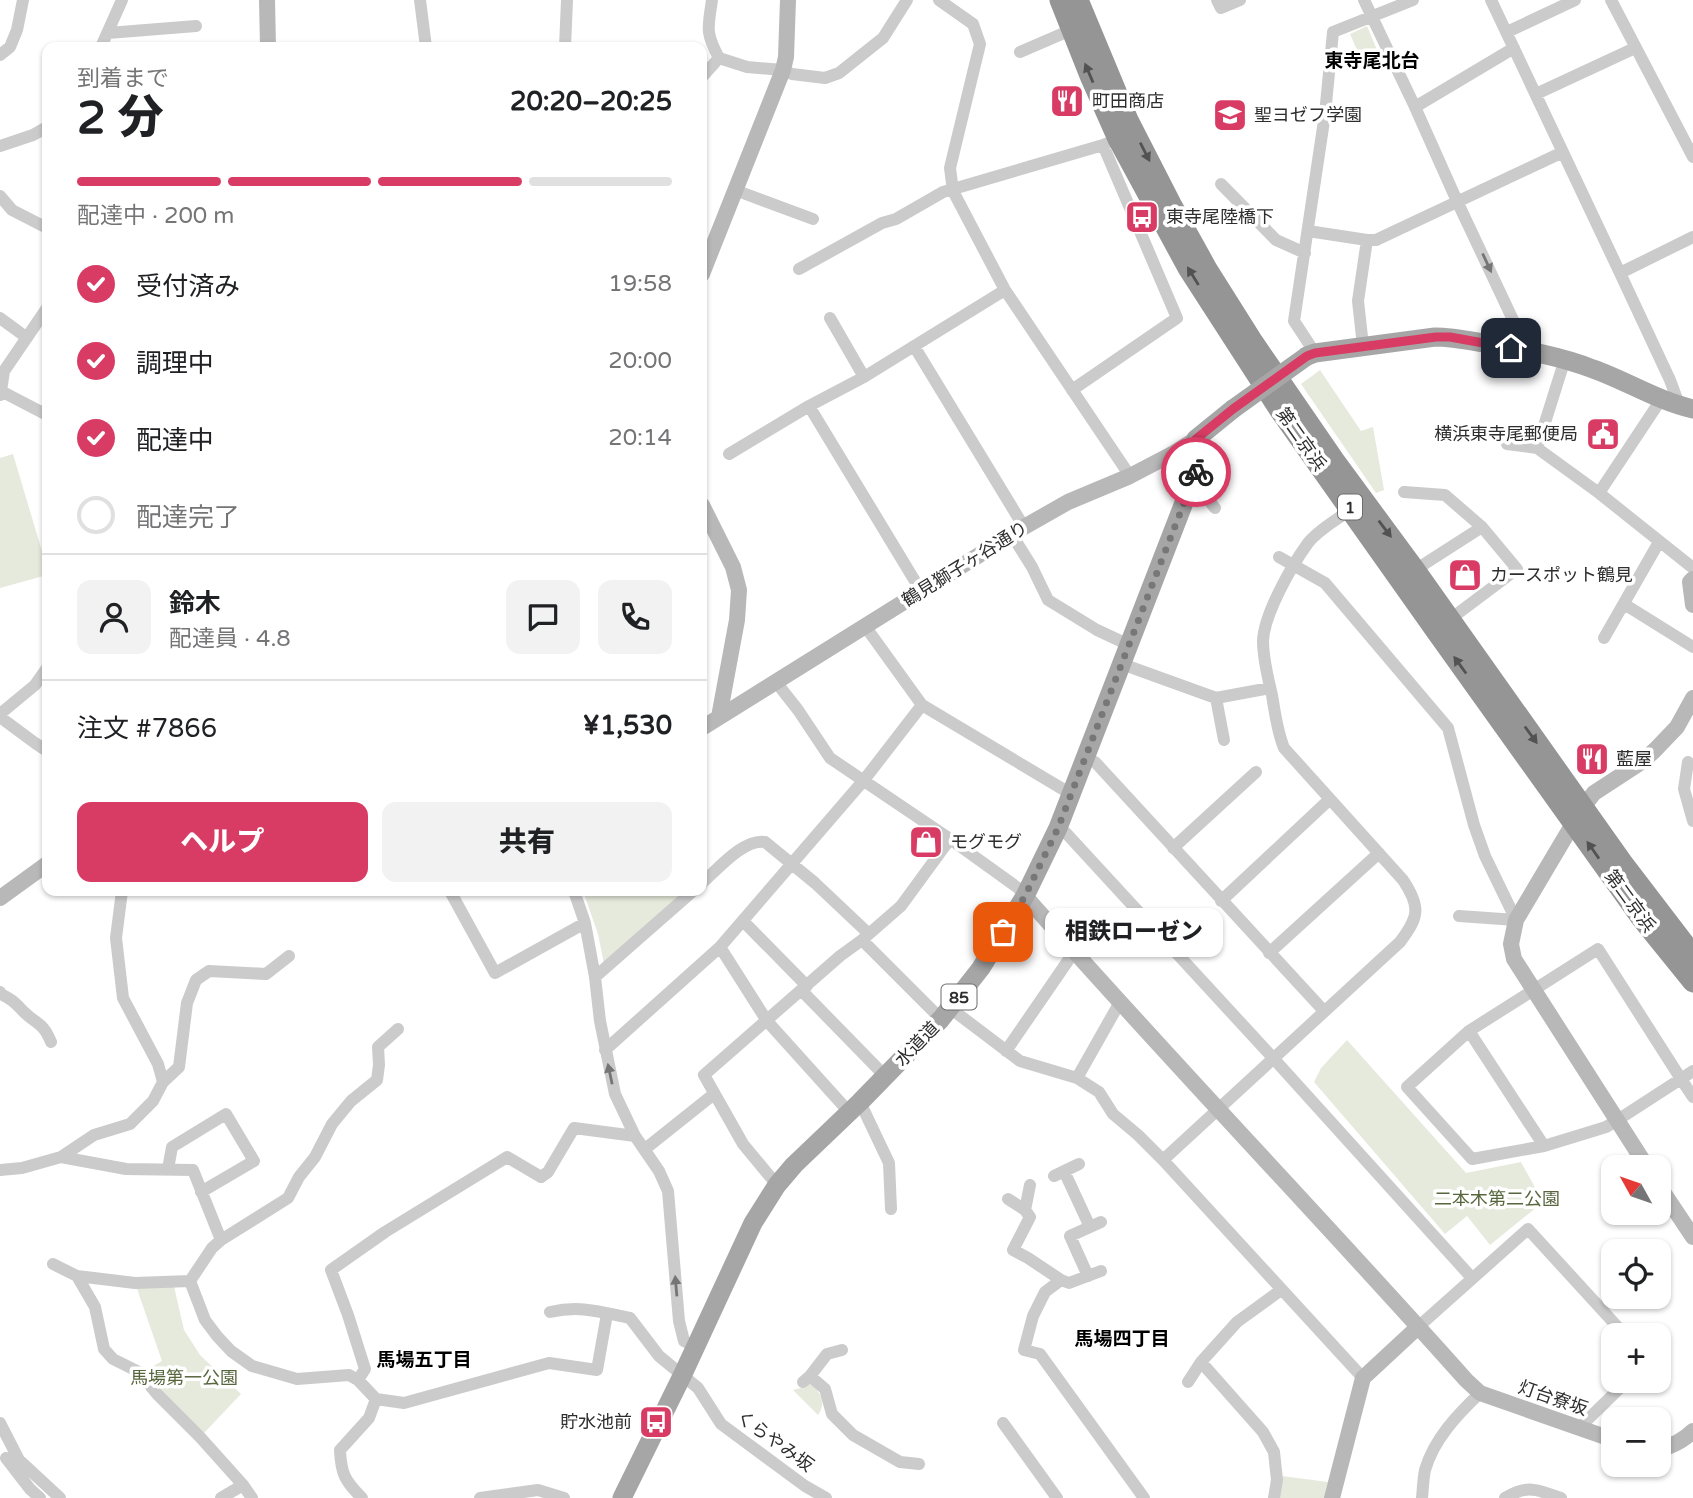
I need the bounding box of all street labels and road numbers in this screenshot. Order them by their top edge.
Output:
street label: 第二京浜 [1271,403,1331,475]
road number: 1 [1338,494,1362,520]
street label: 鶴見獅子ヶ谷通り [898,517,1032,611]
street label: 第二京浜 [1600,865,1660,937]
road number: 85 [942,984,976,1009]
street label: 水道道 [890,1017,944,1071]
street label: 灯台寮坂 [1515,1376,1591,1420]
street label: くらやみ坂 [732,1406,818,1476]

